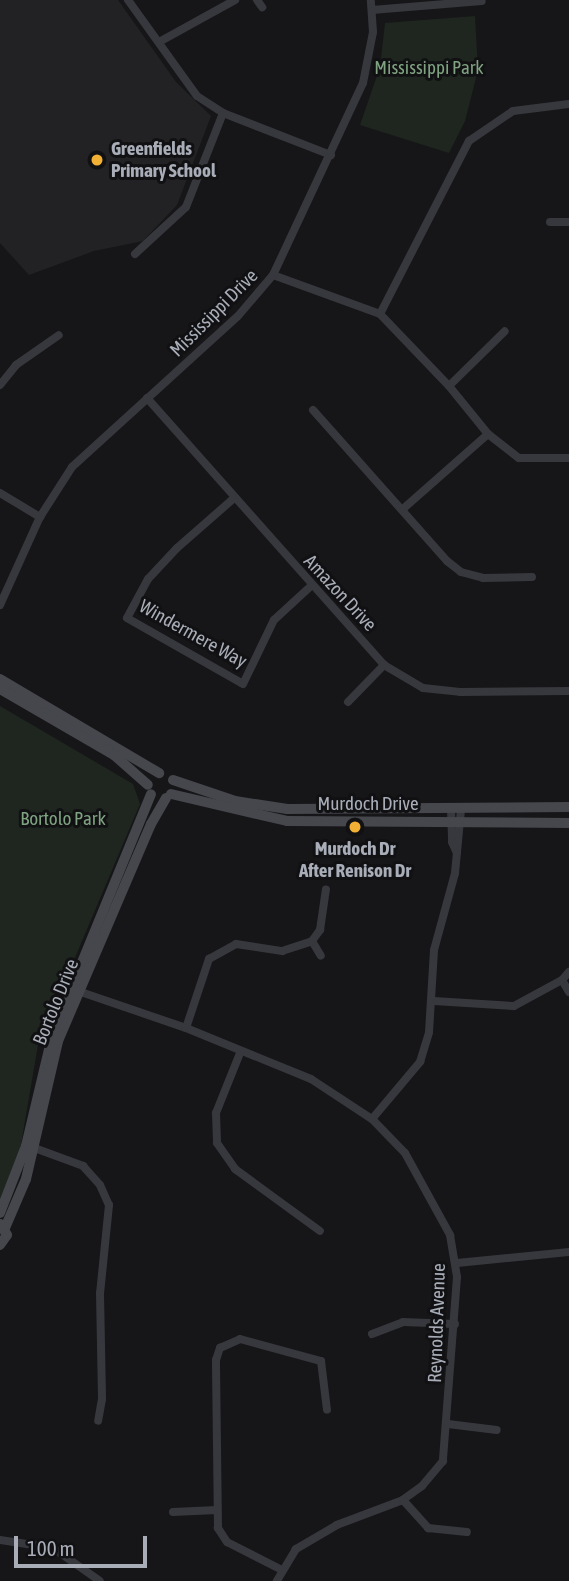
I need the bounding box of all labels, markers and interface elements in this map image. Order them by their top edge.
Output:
park label: Mississippi Park [374,57,484,79]
place label: Greenfields Primary School [111,138,216,182]
marker: Greenfields Primary School [89,152,105,168]
street label: Mississippi Drive [165,264,263,362]
street label: Amazon Drive [299,550,381,636]
street label: Windermere Way [135,595,251,673]
street label: Murdoch Drive [317,793,419,815]
park label: Bortolo Park [20,808,106,830]
marker: Murdoch Dr After Renison Dr [347,819,363,835]
place label: Murdoch Dr After Renison Dr [299,838,411,882]
street label: Bortolo Drive [28,956,84,1048]
street label: Reynolds Avenue [424,1263,450,1383]
scale bar [18,1522,150,1566]
text: 100 m [27,1536,75,1560]

